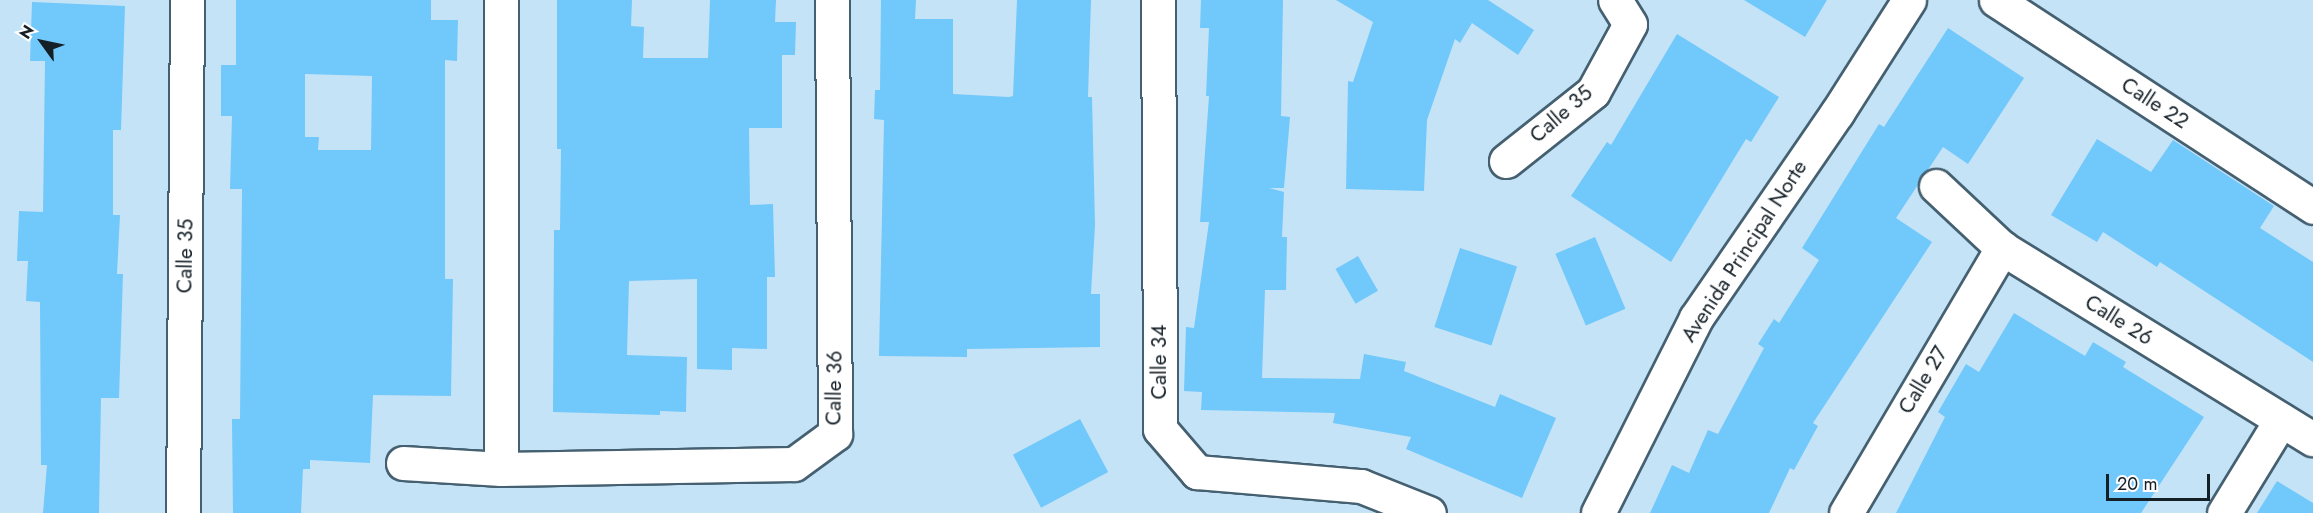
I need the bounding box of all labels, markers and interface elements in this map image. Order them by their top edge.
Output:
north arrow [12,12,72,72]
text: N [13,20,40,44]
street label: Calle 22 [2117,72,2193,134]
street label: Calle 35 [1525,80,1597,148]
street label: Avenida Principal Norte [1676,155,1812,347]
street label: Calle 35 [172,219,198,293]
street label: Calle 26 [2080,289,2158,351]
street label: Calle 34 [1146,325,1172,399]
street label: Calle 27 [1893,342,1953,418]
street label: Calle 36 [821,350,847,426]
scale bar [2109,462,2212,500]
text: 20 m [2117,471,2157,497]

